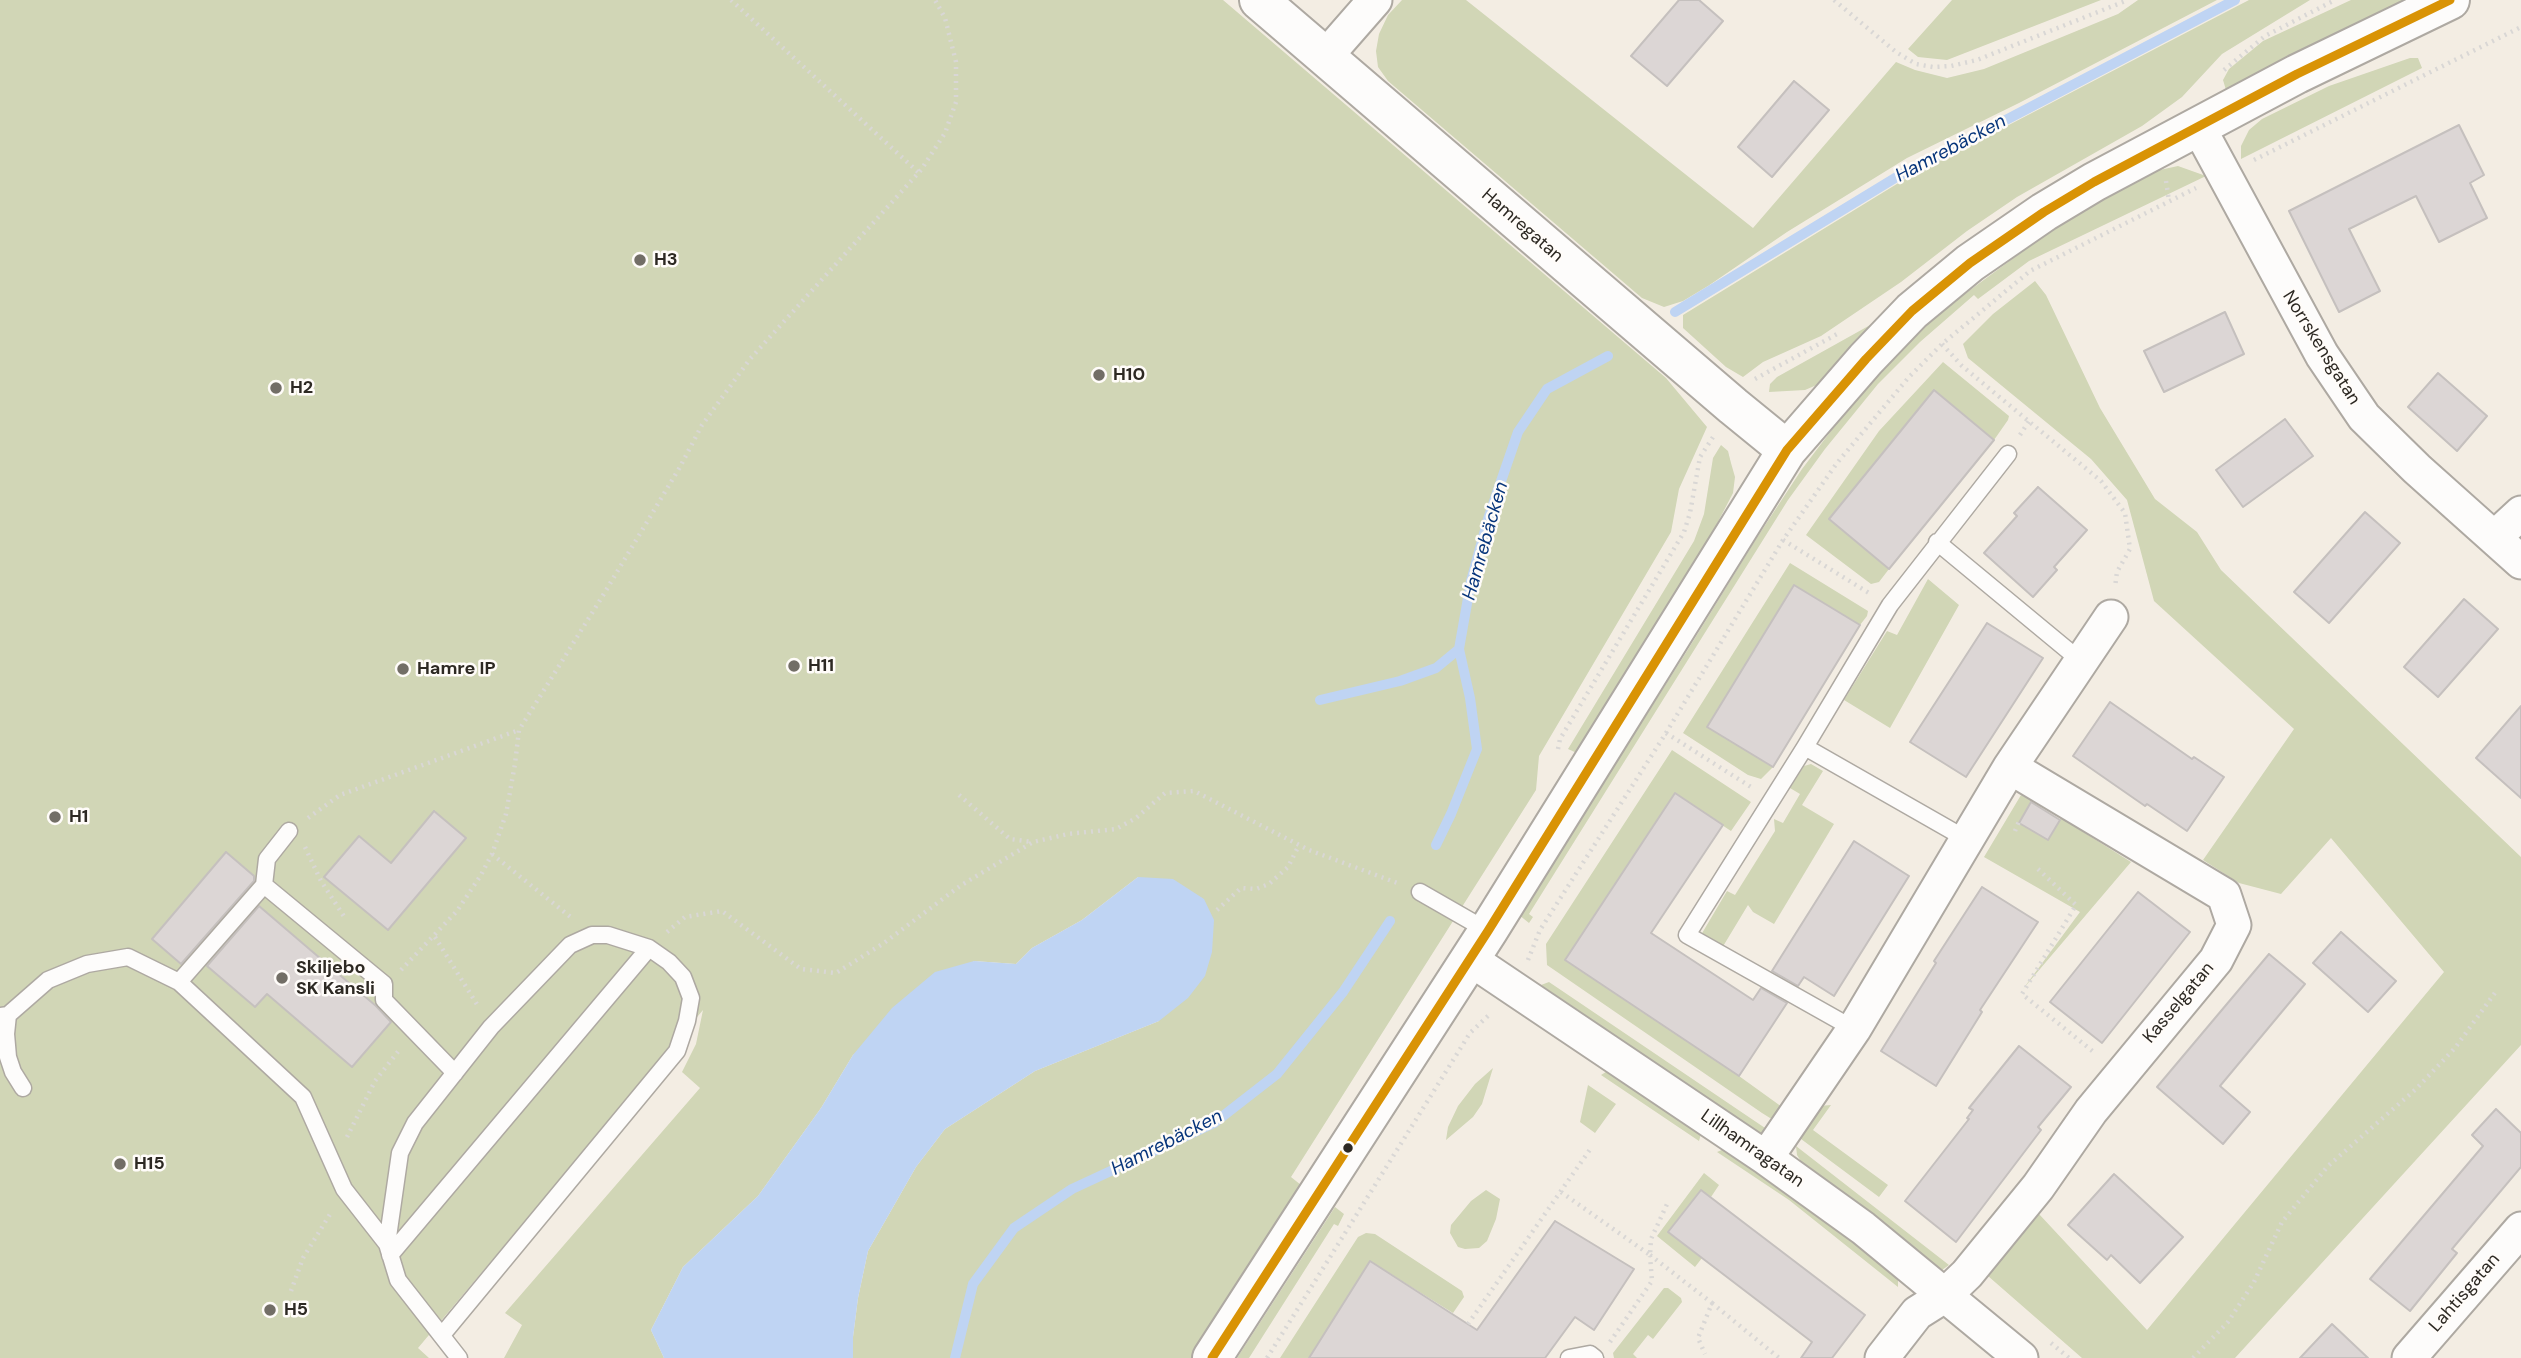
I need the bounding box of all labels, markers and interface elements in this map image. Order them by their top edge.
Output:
water label: Hamrebäcken [1892,110,2010,188]
street label: Hamregatan [1477,185,1567,267]
place label: H3 [654,249,678,271]
marker: H3 [632,252,648,268]
street label: Norrskensgatan [2277,287,2365,409]
place label: H10 [1113,364,1145,386]
marker: H10 [1091,367,1107,383]
place label: H2 [290,377,313,399]
marker: H2 [268,380,284,396]
water label: Hamrebäcken [1458,479,1514,603]
place label: H11 [808,655,834,677]
place label: Hamre IP [417,658,496,680]
marker: H11 [786,658,802,674]
marker: Hamre IP [395,661,411,677]
place label: H1 [69,806,88,828]
marker: H1 [47,809,63,825]
place label: Skiljebo SK Kansli [296,957,375,1000]
street label: Kasselgatan [2139,958,2219,1048]
marker: Skiljebo SK Kansli [274,970,290,986]
water label: Hamrebäcken [1107,1105,1227,1181]
street label: Lillhamragatan [1696,1105,1808,1193]
unlabelled marker [1341,1141,1355,1155]
place label: H15 [134,1153,165,1175]
marker: H15 [112,1156,128,1172]
street label: Lahtisgatan [2425,1249,2505,1337]
place label: H5 [284,1299,308,1321]
marker: H5 [262,1302,278,1318]

